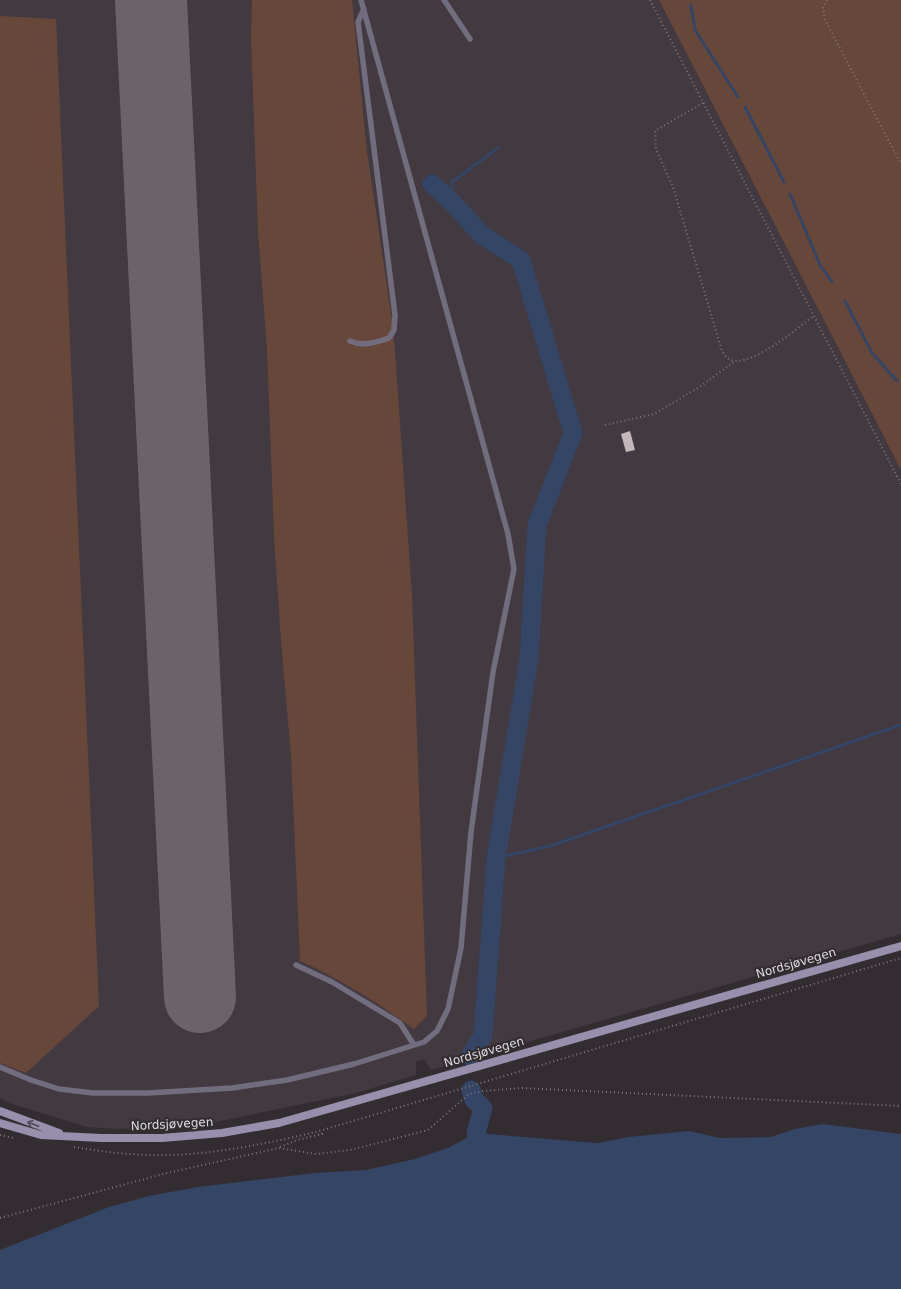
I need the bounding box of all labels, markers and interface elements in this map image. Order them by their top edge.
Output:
street label: Nordsjøvegen [754,945,838,981]
street label: Nordsjøvegen [442,1034,526,1070]
street label: Nordsjøvegen [130,1115,214,1133]
one-way arrow [28,1119,40,1127]

